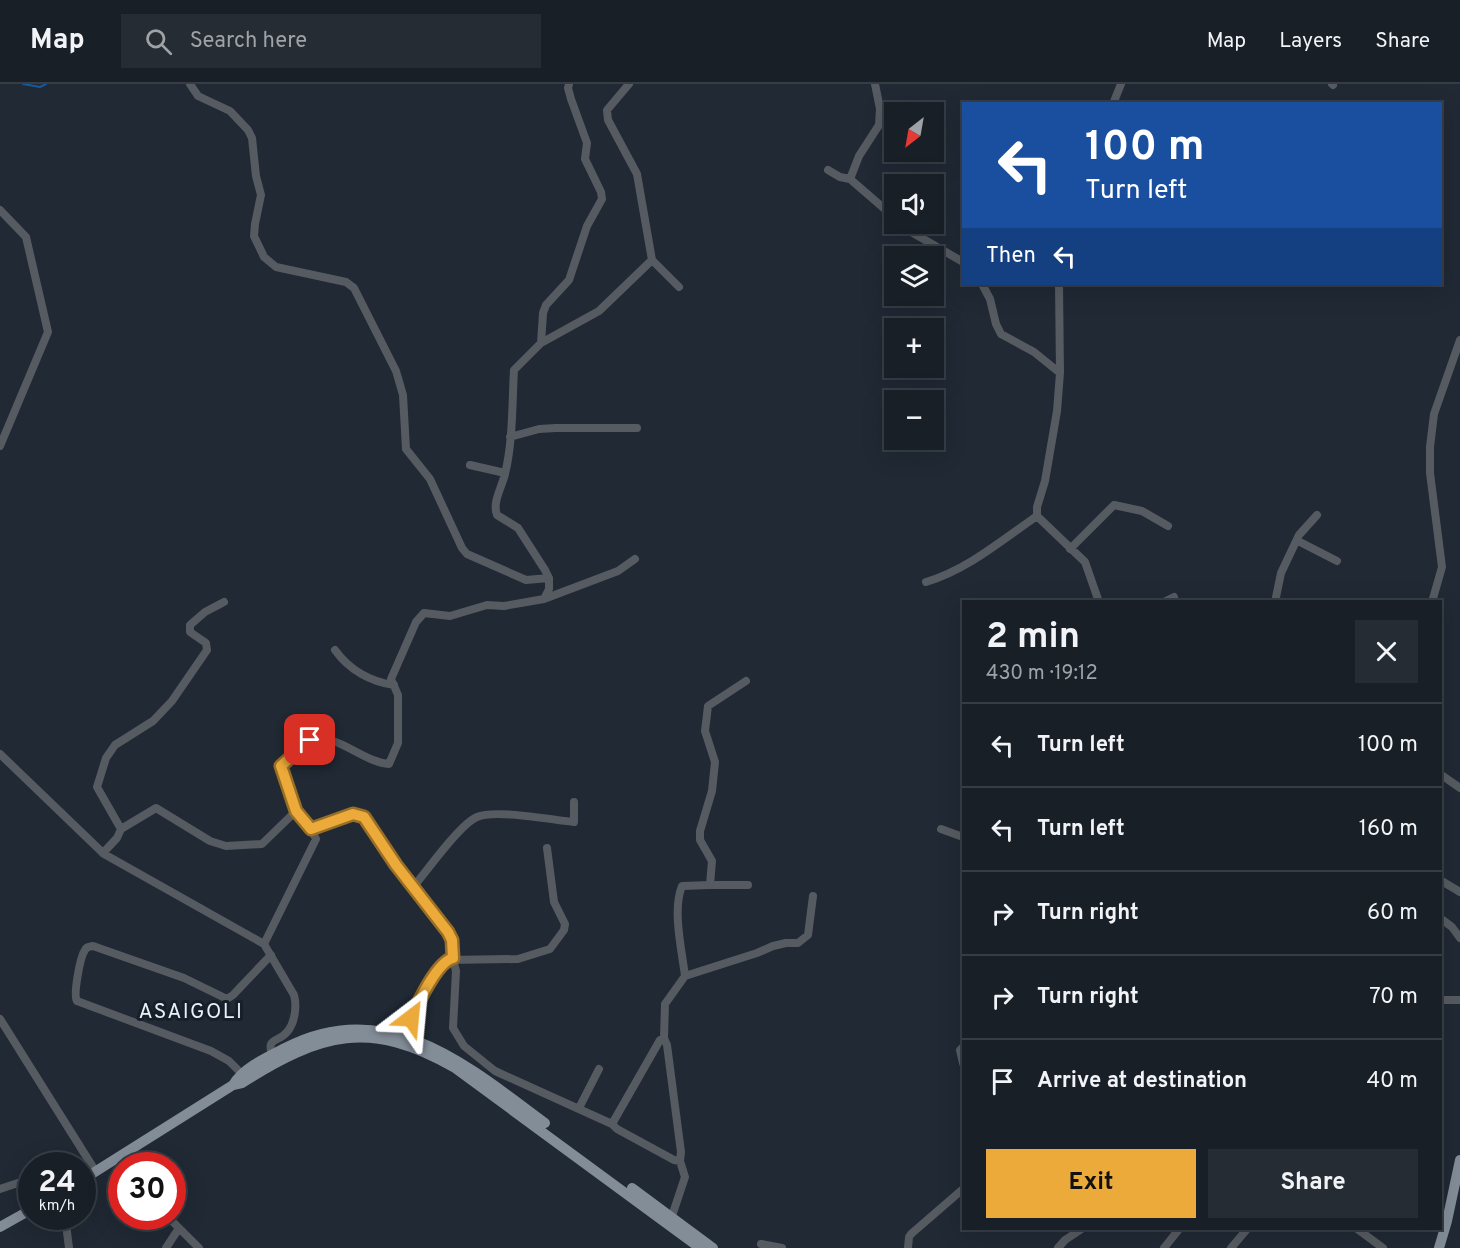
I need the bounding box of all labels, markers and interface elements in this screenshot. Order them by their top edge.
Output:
search box [121,14,541,68]
text: Map [30,23,85,59]
icon: search [142,25,175,58]
text: Search here [190,28,307,55]
text: Map [1207,28,1246,55]
text: Layers [1279,28,1342,55]
text: Share [1375,28,1430,55]
north arrow [884,102,944,162]
map controls [884,102,944,450]
text: 100 m [1085,122,1204,175]
icon: left [986,126,1064,204]
button: sound [884,174,944,234]
text: Turn left [1085,174,1187,208]
icon: left [1048,240,1081,273]
text: Then [986,243,1036,270]
button: layers [884,246,944,306]
button: + [884,318,944,378]
button: − [884,390,944,450]
text: 2 min [986,615,1080,661]
button: close [1355,620,1418,683]
text: 430 m · 19:12 [986,661,1098,687]
pin [284,714,335,765]
icon: arrive [293,723,326,756]
icon: left [986,729,1019,762]
text: Turn left [1037,732,1125,759]
text: 100 m [1358,732,1418,759]
icon: left [986,813,1019,846]
text: Turn left [1037,816,1125,843]
text: 160 m [1359,816,1418,843]
icon: right [986,897,1019,930]
text: Turn right [1037,900,1139,927]
text: 60 m [1367,900,1418,927]
icon: right [986,981,1019,1014]
text: Turn right [1037,984,1139,1011]
text: 70 m [1369,984,1418,1011]
position arrow [379,986,443,1050]
district label: ASAIGOLI [139,999,243,1026]
icon: arrive [986,1065,1019,1098]
text: Arrive at destination [1037,1068,1247,1095]
text: 40 m [1366,1068,1418,1095]
button: Exit [986,1149,1196,1218]
button: Share [1208,1149,1418,1218]
speed limit sign: 30 [108,1152,186,1230]
text: 24 [38,1165,76,1202]
text: km/h [39,1197,75,1216]

